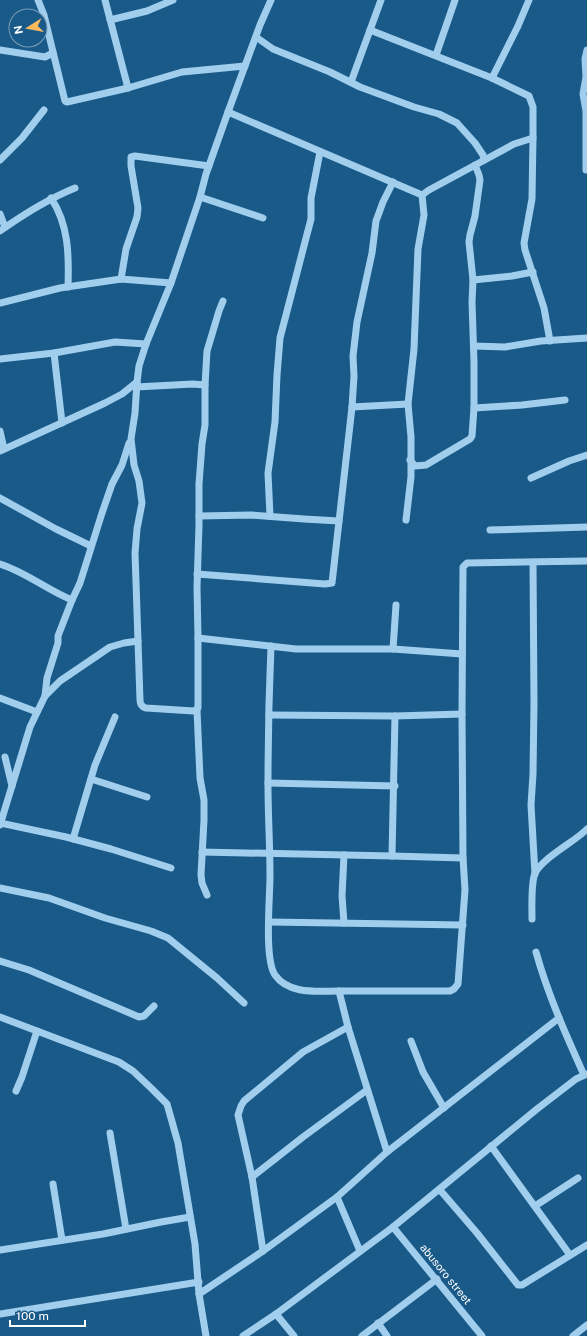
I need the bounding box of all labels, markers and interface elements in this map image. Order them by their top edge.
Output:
north arrow [8,8,48,48]
text: N [11,25,25,35]
street label: abusoro street [418,1241,474,1307]
scale bar [10,1302,85,1328]
text: 100 m [16,1309,49,1323]

